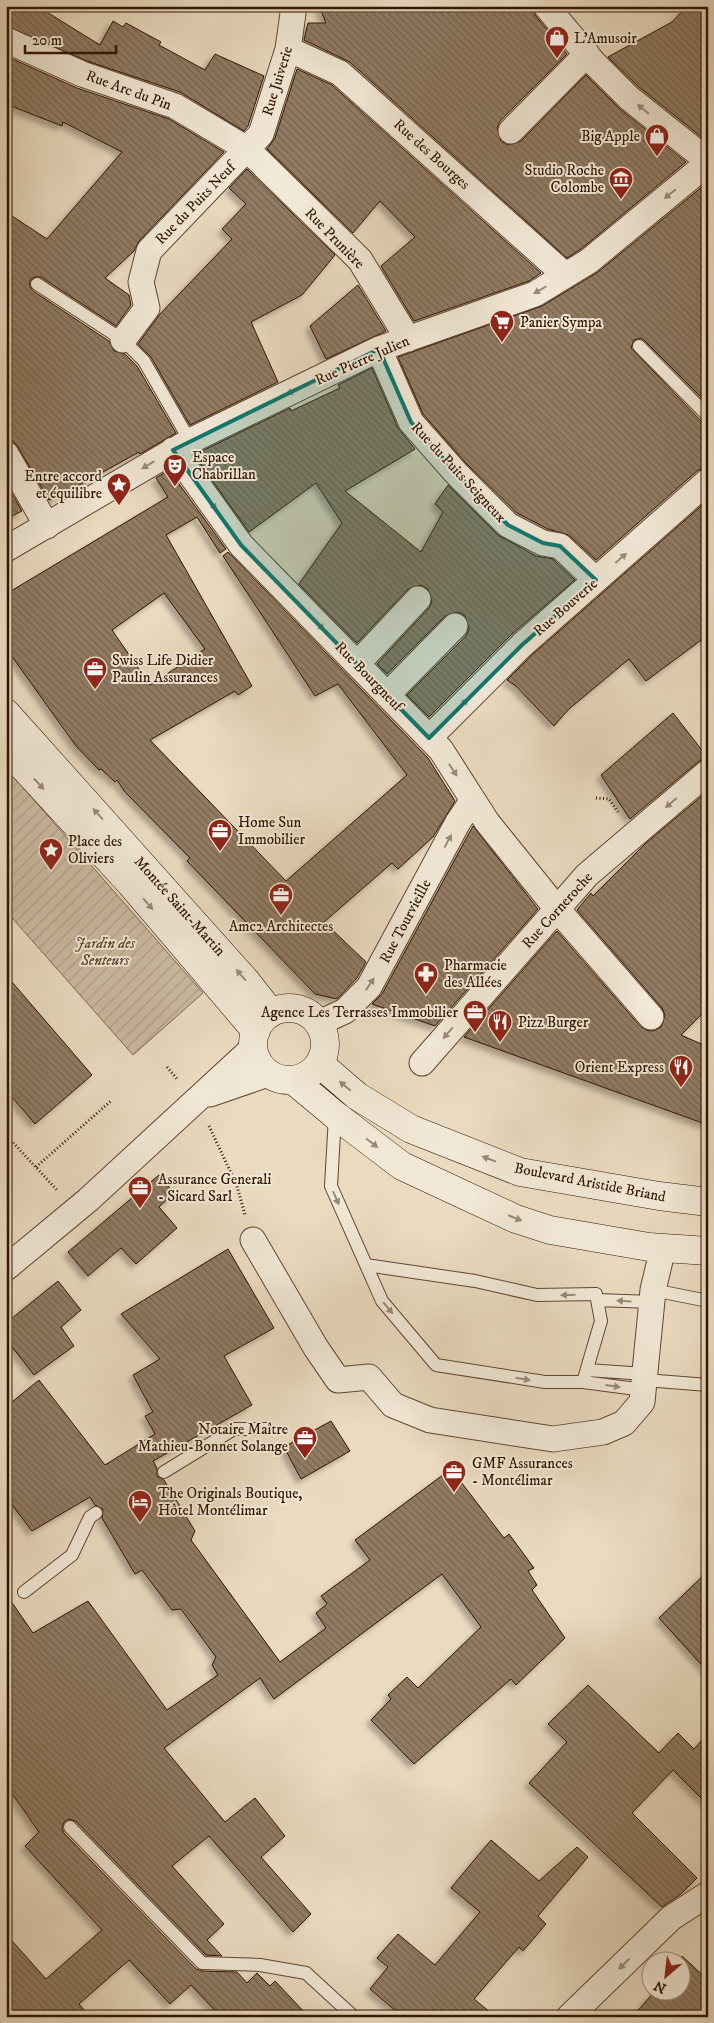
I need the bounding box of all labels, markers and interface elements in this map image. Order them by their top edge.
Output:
scale bar [25,22,116,54]
shop icon: L'Amusoir [544,25,570,59]
place label: L'Amusoir [574,29,637,48]
text: 20 m [32,31,62,50]
street label: Rue Juiverie [258,44,297,118]
street label: Rue Arc du Pin [83,66,174,115]
one-way arrow [636,103,649,114]
street label: Rue des Bourges [389,115,474,194]
shop icon: Big Apple [644,123,670,157]
place label: Big Apple [581,127,640,146]
street label: Rue du Puits Neuf [151,156,241,249]
place label: Studio Roche Colombe [525,161,604,197]
museum icon: Studio Roche Colombe [608,166,634,200]
one-way arrow [664,188,677,199]
street label: Rue Prunière [301,204,369,273]
one-way arrow [533,286,547,295]
supermarket icon: Panier Sympa [489,309,515,343]
place label: Panier Sympa [520,313,602,332]
street label: Rue Pierre Julien [312,331,413,390]
one-way arrow [286,387,300,395]
street label: Rue du Puits Seigneux [407,418,511,527]
place label: Espace Chabrillan [192,448,256,484]
theatre icon: Espace Chabrillan [162,453,188,487]
one-way arrow [142,461,155,470]
place label: Entre accord et équilibre [24,467,103,503]
place icon: Entre accord et équilibre [106,472,132,506]
one-way arrow [207,497,217,511]
one-way arrow [615,553,627,564]
street label: Rue Bouverie [529,574,601,640]
one-way arrow [313,619,325,631]
street label: Rue Bourgneuf [331,638,408,717]
place label: Swiss Life Didier Paulin Assurances [112,651,218,687]
office icon: Swiss Life Didier Paulin Assurances [82,656,108,690]
one-way arrow [457,698,469,710]
one-way arrow [449,763,458,776]
one-way arrow [33,777,45,789]
one-way arrow [664,798,677,809]
one-way arrow [92,809,104,821]
place label: Home Sun Immobilier [238,813,305,849]
office icon: Home Sun Immobilier [207,818,233,852]
place label: Place des Oliviers [68,832,122,868]
one-way arrow [443,834,452,848]
place icon: Place des Oliviers [38,837,64,871]
street label: Montée Saint-Martin [130,852,230,960]
street label: Rue Corneroche [518,868,597,953]
street label: Rue Tourvieille [375,876,436,967]
office icon: Amc2 Architectes [268,882,294,916]
one-way arrow [143,898,154,911]
place label: Amc2 Architectes [229,917,333,936]
park label: Jardin des Senteurs [75,934,135,970]
place label: Pharmacie des Allées [444,956,507,992]
pharmacy icon: Pharmacie des Allées [413,961,439,995]
one-way arrow [235,969,247,981]
one-way arrow [365,977,375,990]
office icon: Agence Les Terrasses Immobilier [462,999,488,1033]
place label: Agence Les Terrasses Immobilier [261,1003,458,1022]
restaurant icon: Pizz Burger [487,1009,513,1043]
place label: Pizz Burger [518,1013,589,1032]
one-way arrow [443,1026,454,1039]
restaurant icon: Orient Express [668,1054,694,1088]
place label: Orient Express [575,1058,664,1077]
one-way arrow [339,1081,351,1092]
one-way arrow [365,1138,378,1149]
one-way arrow [482,1155,496,1163]
street label: Boulevard Aristide Briand [512,1158,668,1207]
place label: Assurance Generali - Sicard Sarl [158,1170,272,1206]
office icon: Assurance Generali - Sicard Sarl [127,1175,153,1209]
one-way arrow [333,1191,341,1205]
one-way arrow [508,1214,523,1222]
one-way arrow [559,1291,575,1299]
one-way arrow [616,1297,632,1305]
one-way arrow [382,1301,394,1313]
one-way arrow [515,1375,531,1383]
one-way arrow [606,1382,622,1390]
place label: Notaire Maître Mathieu-Bonnet Solange [138,1420,288,1456]
office icon: Notaire Maître Mathieu-Bonnet Solange [292,1425,318,1459]
place label: GMF Assurances - Montélimar [472,1454,573,1490]
office icon: GMF Assurances - Montélimar [441,1459,467,1493]
place label: The Originals Boutique, Hôtel Montélimar [158,1484,302,1520]
hotel icon: The Originals Boutique, Hôtel Montélimar [127,1489,153,1523]
north arrow [642,1950,692,2000]
one-way arrow [618,1958,630,1970]
text: N [651,1976,670,1997]

